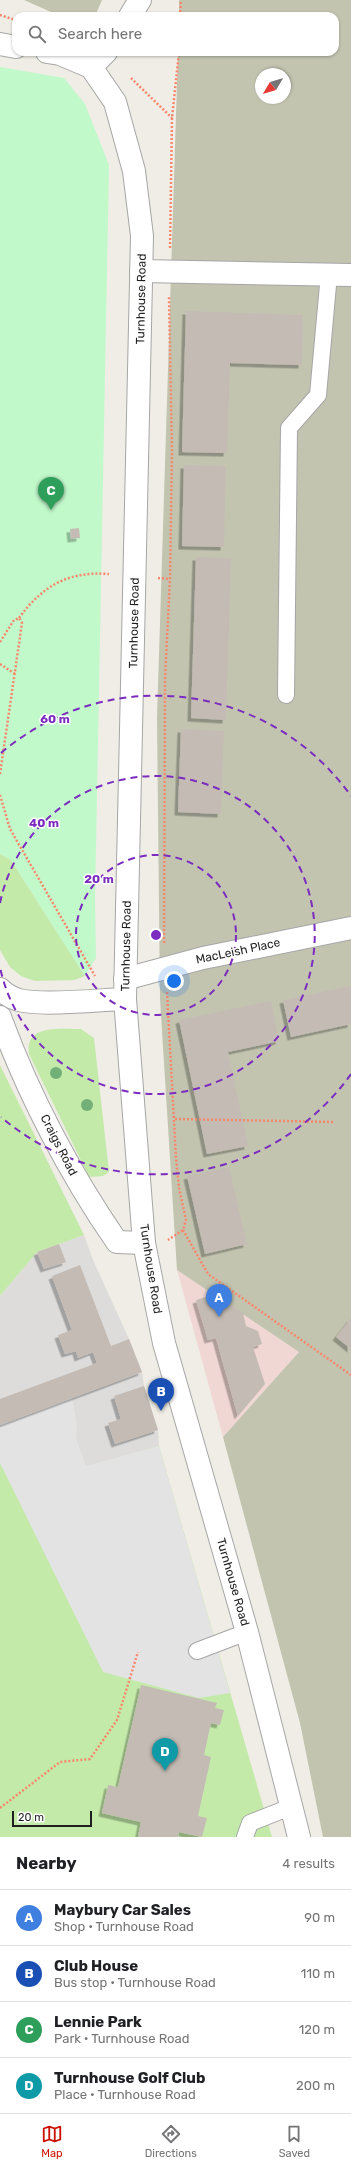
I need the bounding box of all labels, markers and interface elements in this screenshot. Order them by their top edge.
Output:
search box [12,12,339,56]
icon: search [26,23,48,45]
text: Search here [58,25,142,43]
north arrow [255,68,291,104]
street label: Turnhouse Road [133,254,149,344]
pin: C [38,477,64,510]
street label: Turnhouse Road [126,578,142,668]
text: 60 m [40,712,70,726]
text: 40 m [29,816,59,830]
text: 20 m [84,872,114,886]
street label: Turnhouse Road [118,901,134,991]
centre of rings [149,928,163,942]
street label: MacLeish Place [194,935,282,967]
your location [164,971,184,991]
street label: Craigs Road [38,1112,80,1178]
street label: Turnhouse Road [137,1223,165,1315]
pin: A [206,1284,232,1317]
pin: B [148,1378,174,1411]
street label: Turnhouse Road [214,1536,252,1628]
pin: D [152,1738,178,1771]
scale bar [12,1809,92,1828]
text: 20 m [18,1811,44,1824]
text: Nearby [16,1853,77,1873]
text: 4 results [282,1856,335,1871]
text: Maybury Car Sales [54,1901,191,1919]
text: A [24,1910,34,1925]
text: 90 m [304,1910,335,1925]
text: Shop · Turnhouse Road [54,1919,194,1934]
text: Club House [54,1957,138,1975]
text: B [24,1966,34,1981]
text: 110 m [301,1966,335,1981]
text: Bus stop · Turnhouse Road [54,1975,216,1990]
text: Lennie Park [54,2013,142,2031]
text: C [24,2022,34,2037]
text: 120 m [299,2022,335,2037]
text: Park · Turnhouse Road [54,2031,190,2046]
text: Turnhouse Golf Club [54,2069,205,2087]
text: D [24,2078,34,2093]
text: 200 m [296,2078,335,2093]
text: Place · Turnhouse Road [54,2087,196,2102]
tab: Map [41,2123,63,2160]
tab: Directions [145,2123,197,2160]
tab: Saved [279,2123,310,2160]

